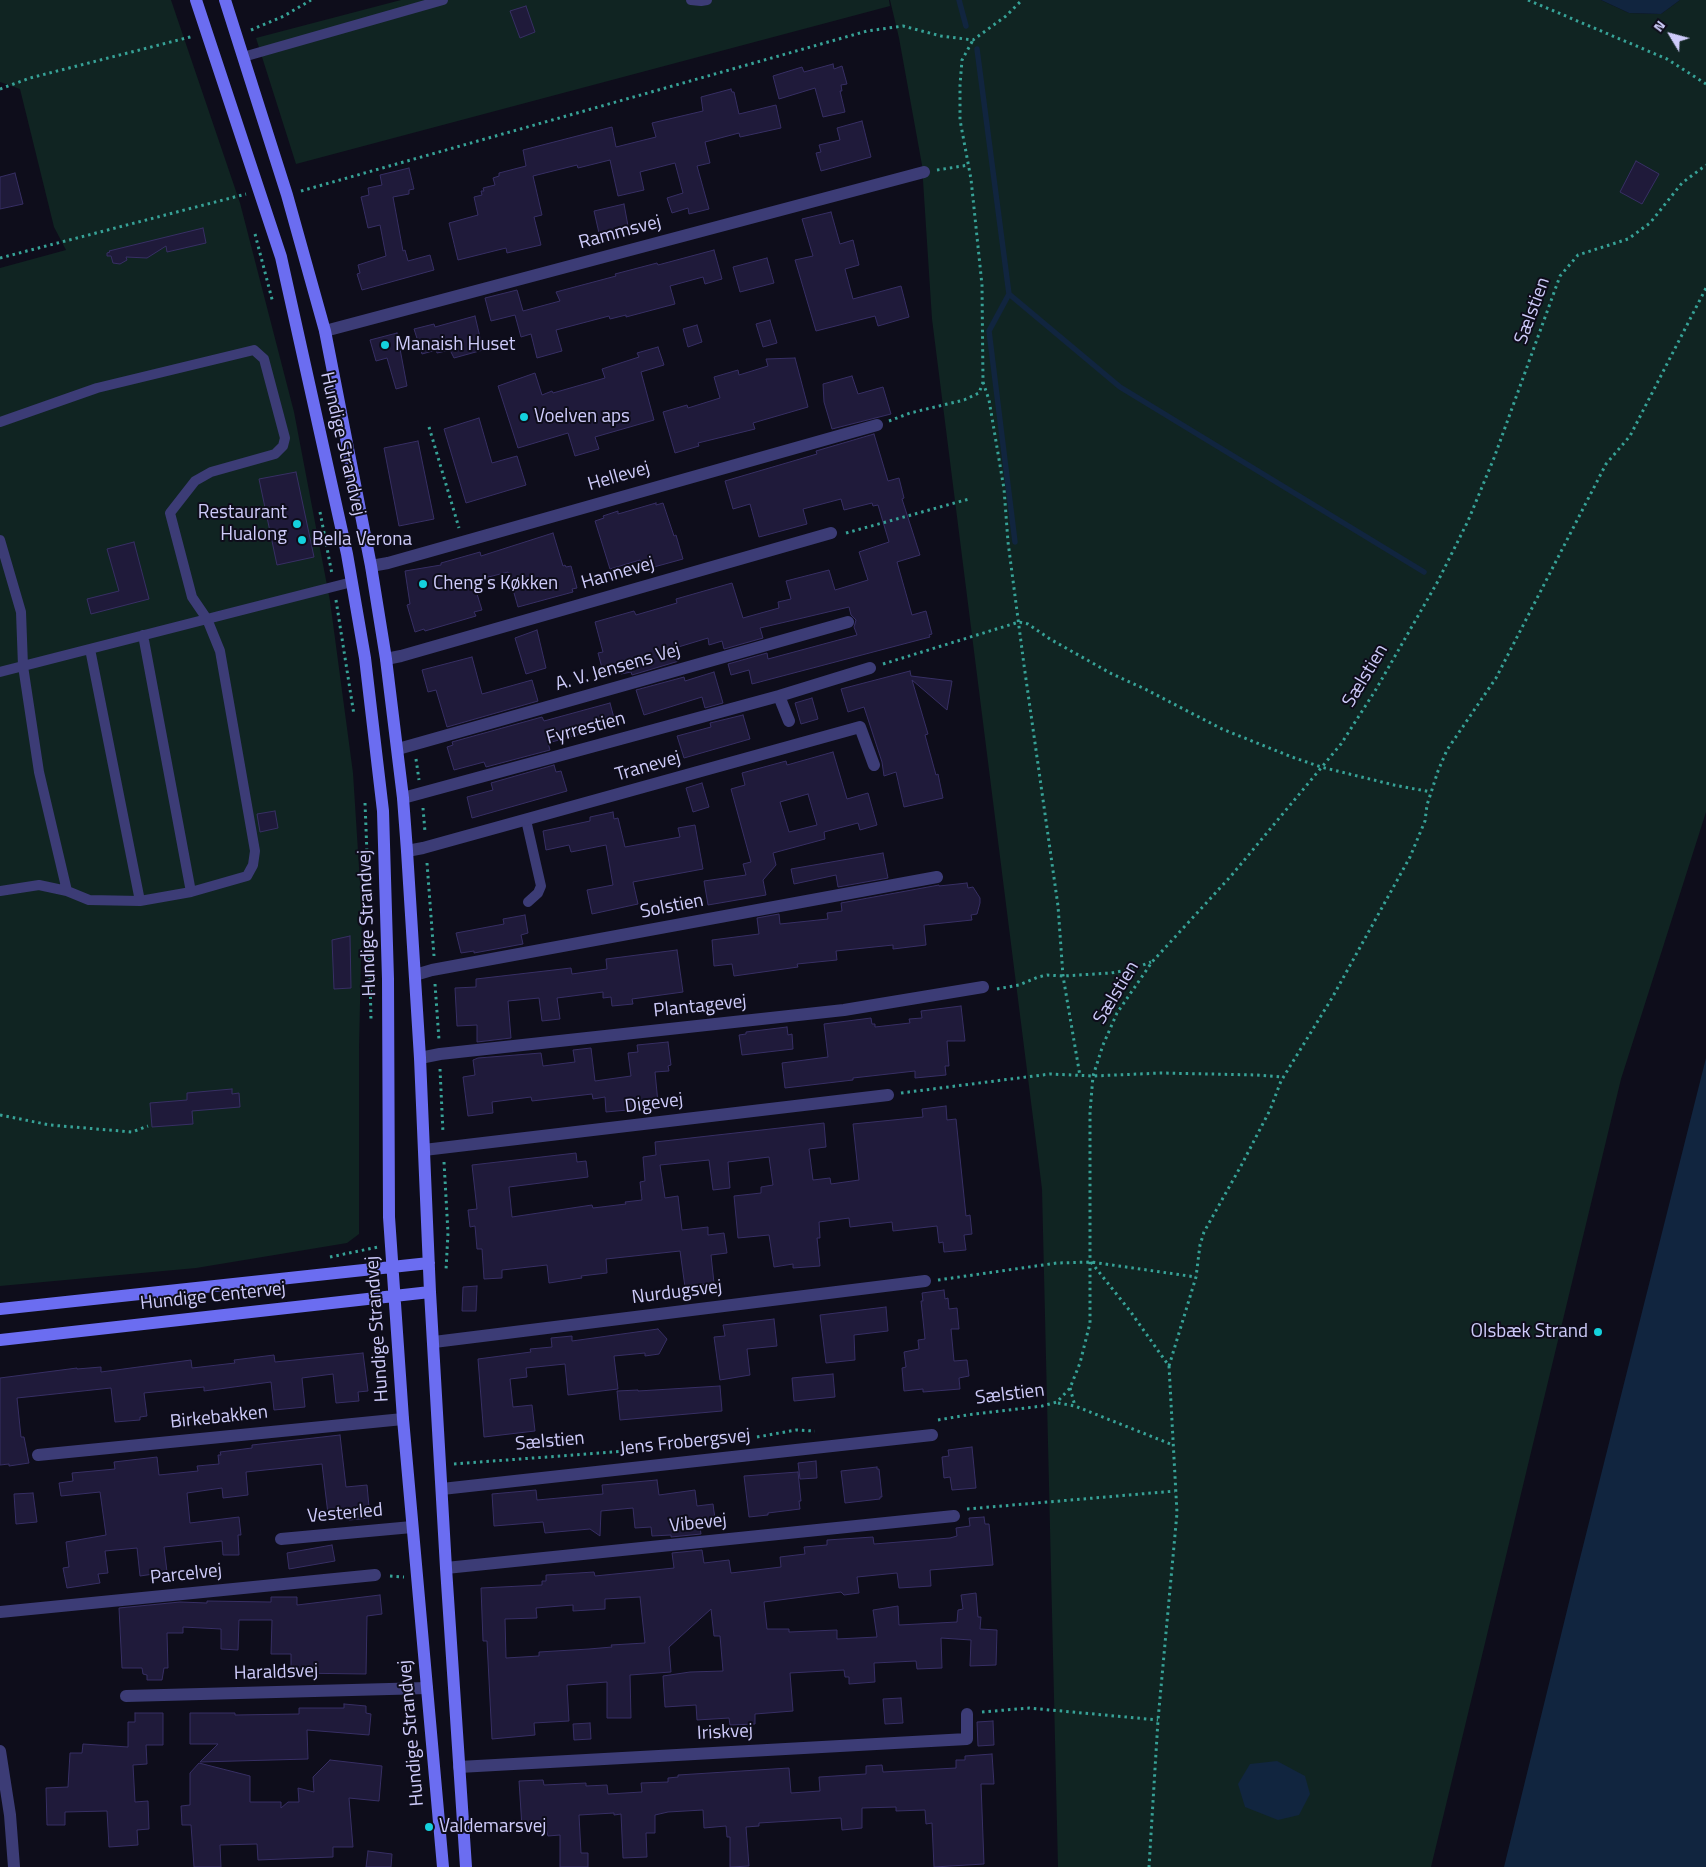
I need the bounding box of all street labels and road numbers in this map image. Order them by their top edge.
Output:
street label: Rammsvej [576,211,664,255]
street label: Sælstien [1510,274,1556,348]
street label: Hundige Strandvej [314,370,370,518]
street label: Hellevej [585,457,653,497]
street label: Hannevej [579,553,657,595]
street label: A. V. Jensens Vej [553,639,683,697]
street label: Sælstien [1338,640,1394,712]
street label: Fyrrestien [544,708,628,750]
street label: Tranevej [613,747,683,787]
street label: Hundige Strandvej [354,849,382,997]
street label: Solstien [638,890,706,924]
street label: Sælstien [1089,957,1145,1029]
street label: Plantagevej [652,991,748,1023]
street label: Digevej [624,1089,684,1119]
street label: Hundige Strandvej [362,1255,394,1403]
street label: Nurdugsvej [631,1276,723,1310]
street label: Hundige Centervej [139,1278,287,1316]
street label: Sælstien [974,1379,1046,1411]
street label: Birkebakken [169,1402,269,1434]
street label: Jens Frobergsvej [618,1425,752,1461]
street label: Sælstien [514,1428,586,1456]
street label: Vesterled [306,1499,384,1529]
street label: Vibevej [668,1510,728,1538]
street label: Parcelvej [149,1560,223,1590]
street label: Hundige Strandvej [394,1659,430,1807]
street label: Haraldsvej [233,1660,319,1686]
street label: Iriskvej [696,1720,754,1746]

